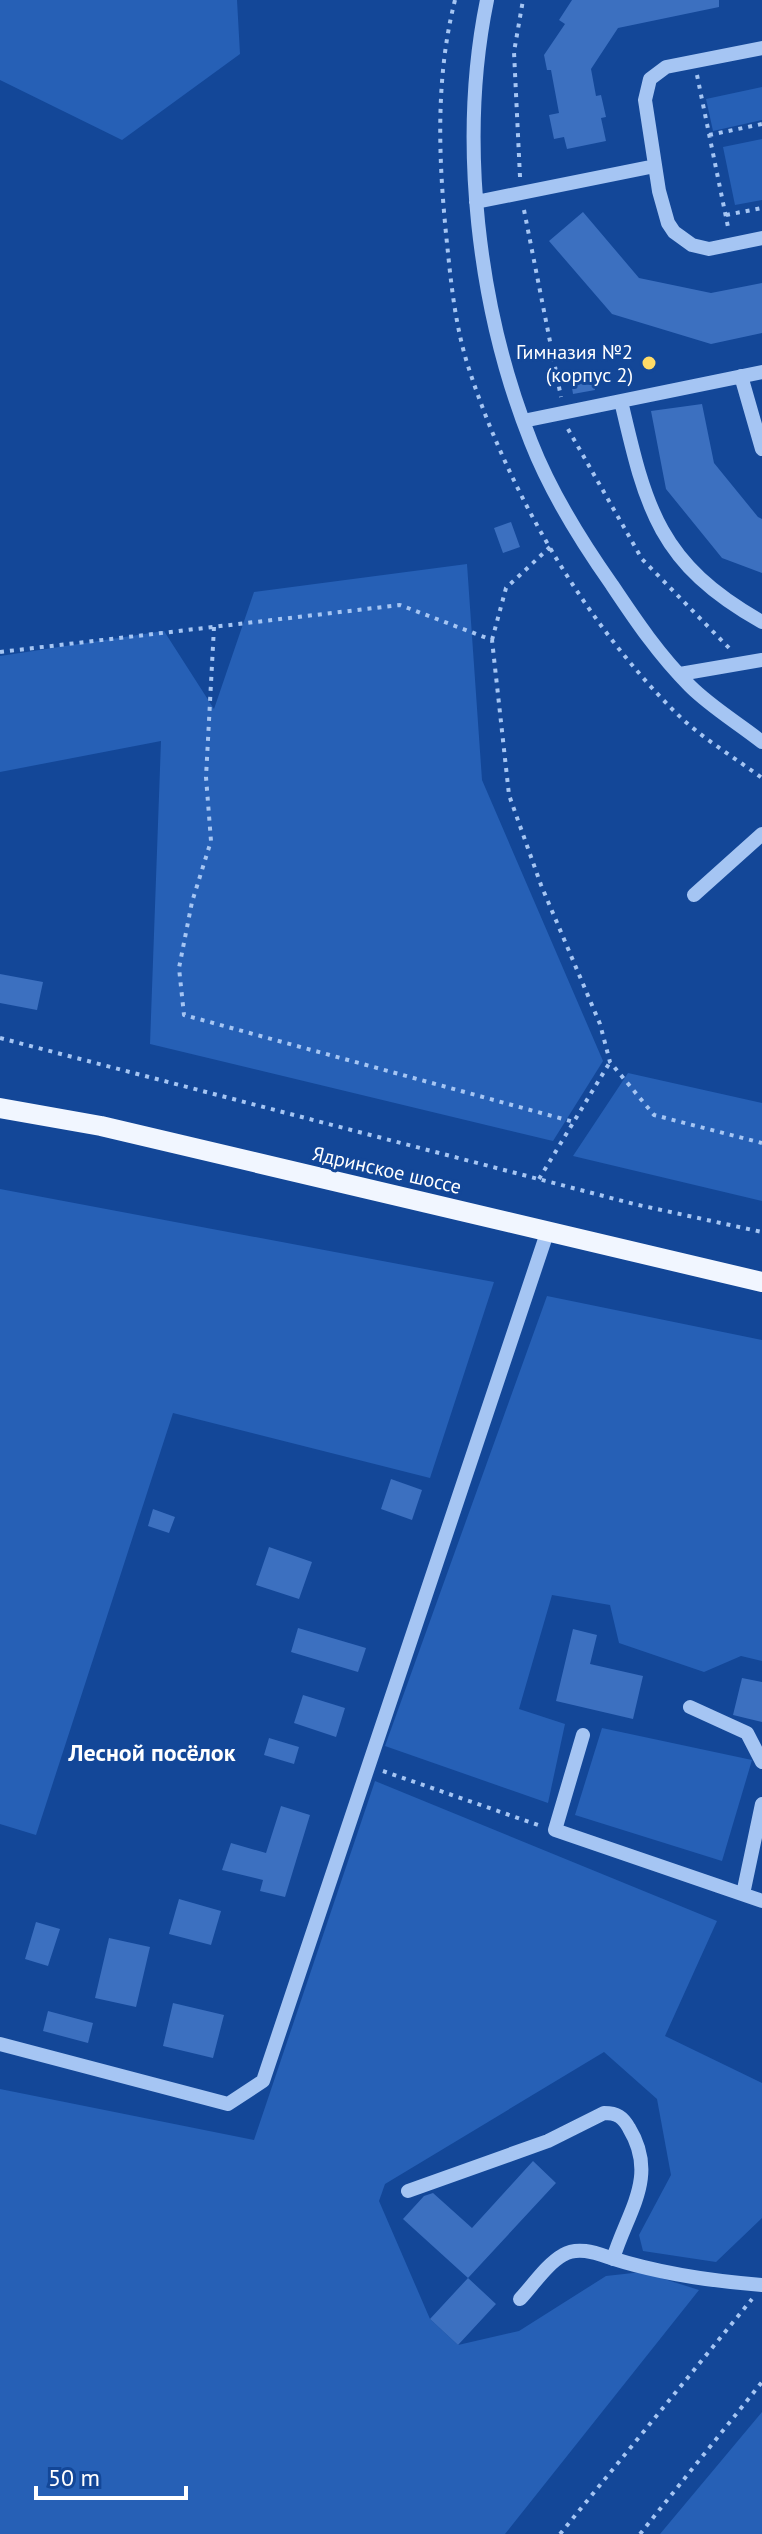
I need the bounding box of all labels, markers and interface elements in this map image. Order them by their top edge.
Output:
place label: Гимназия №2 (корпус 2) [516,339,633,388]
marker: Гимназия №2 (корпус 2) [640,354,658,372]
street label: Ядринское шоссе [310,1140,464,1200]
district label: Лесной посёлок [68,1737,236,1768]
scale bar [36,2450,186,2500]
text: 50 m [48,2462,100,2493]

